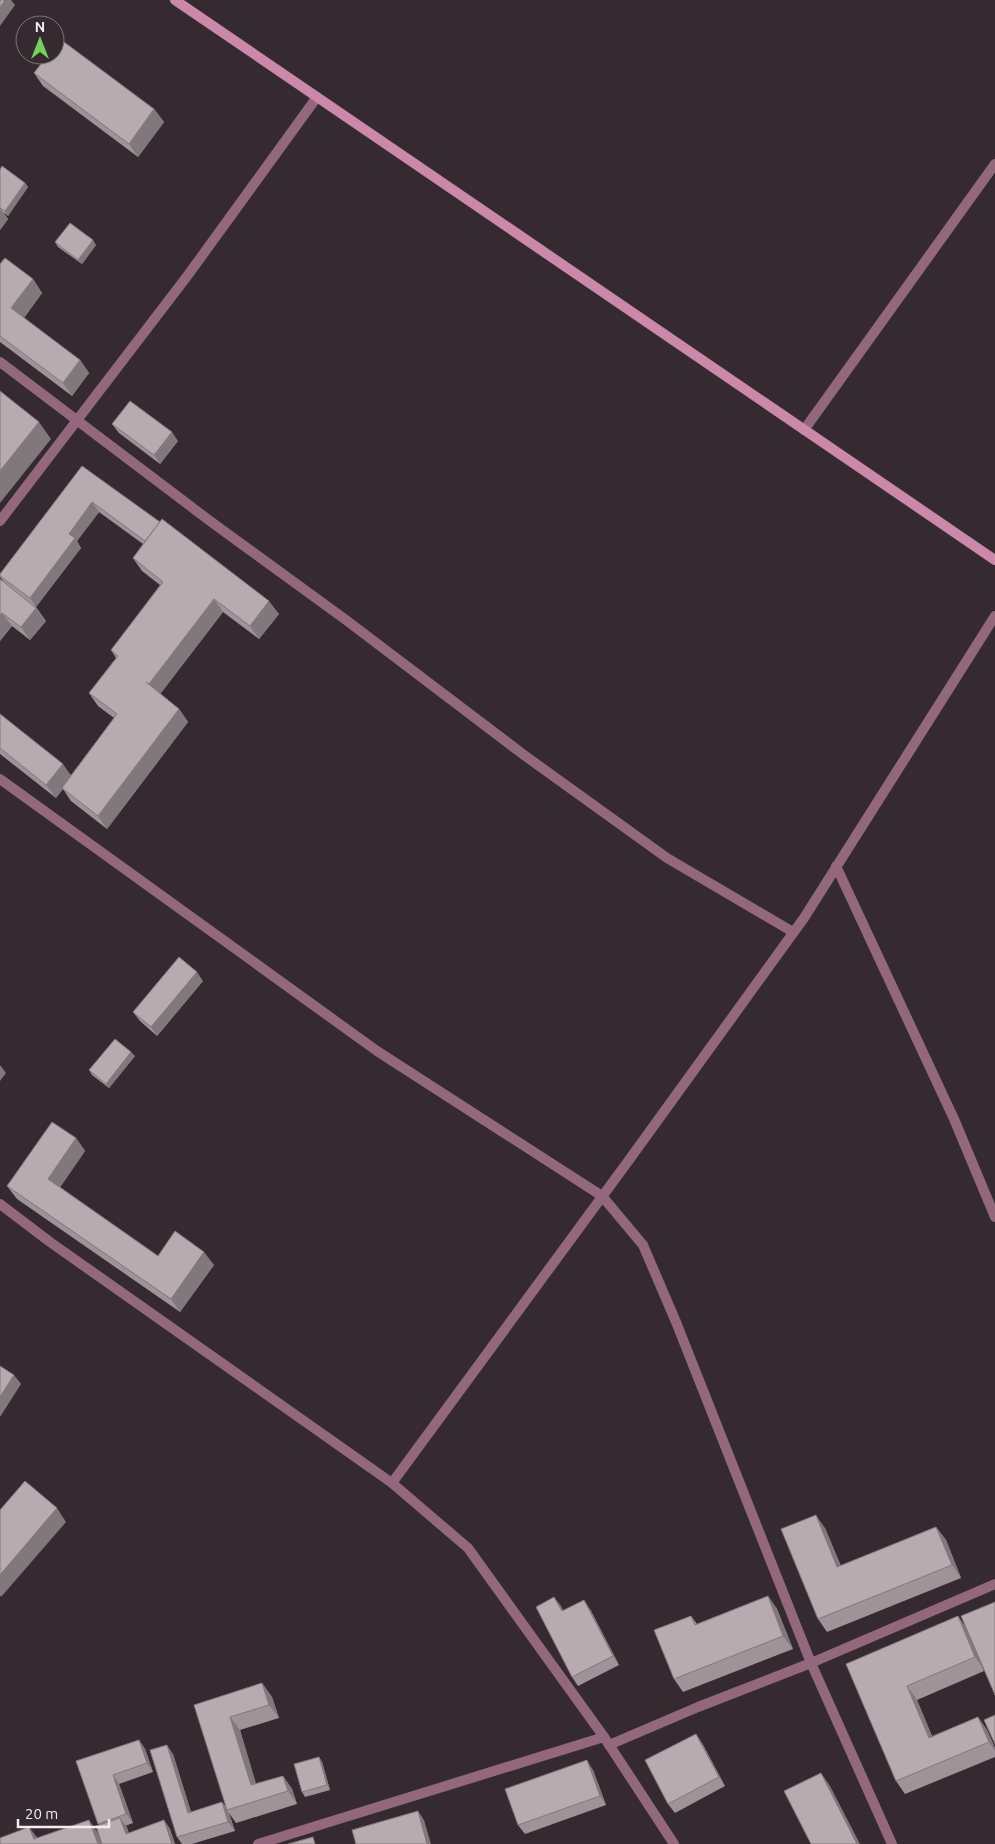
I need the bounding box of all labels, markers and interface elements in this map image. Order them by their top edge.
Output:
north arrow [15,15,65,65]
text: N [35,19,45,35]
scale bar [18,1796,109,1828]
text: 20 m [25,1805,58,1822]

